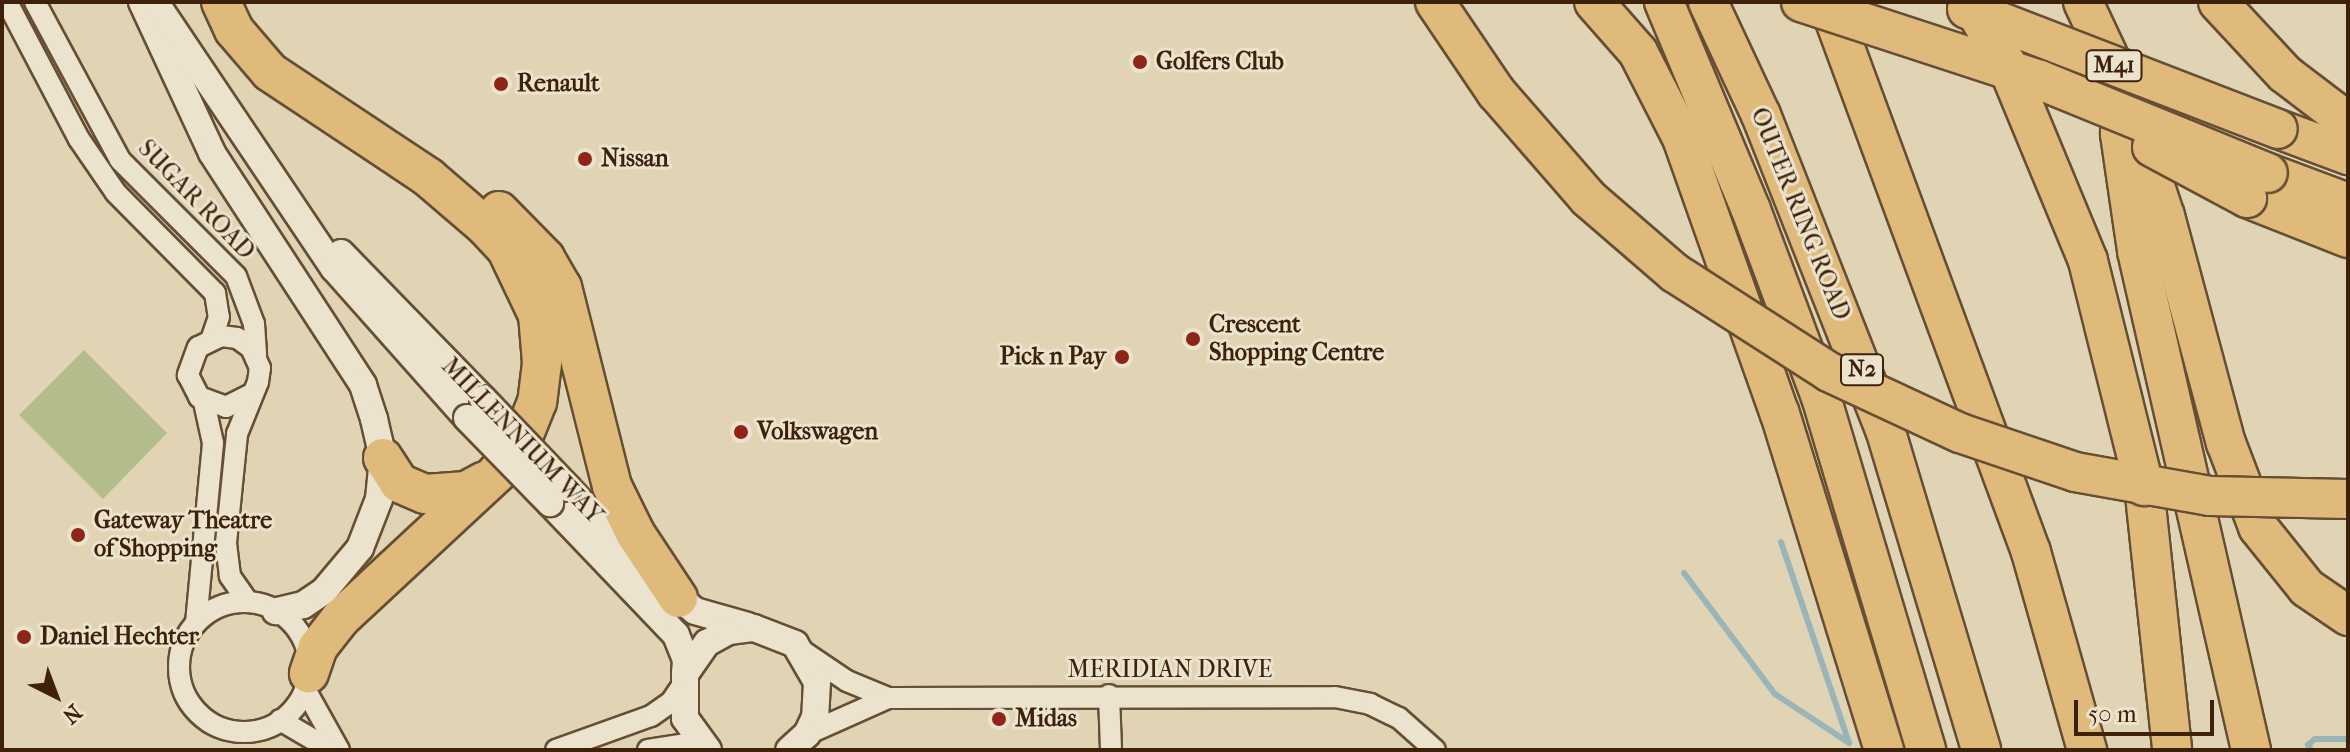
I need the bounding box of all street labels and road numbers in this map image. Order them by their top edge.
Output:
road number: M41 [2084,48,2144,84]
street label: OUTER RING ROAD [1744,104,1856,324]
street label: SUGAR ROAD [132,134,260,266]
street label: MILLENNIUM WAY [435,352,609,530]
road number: N2 [1838,352,1886,388]
street label: MERIDIAN DRIVE [1068,656,1272,684]

